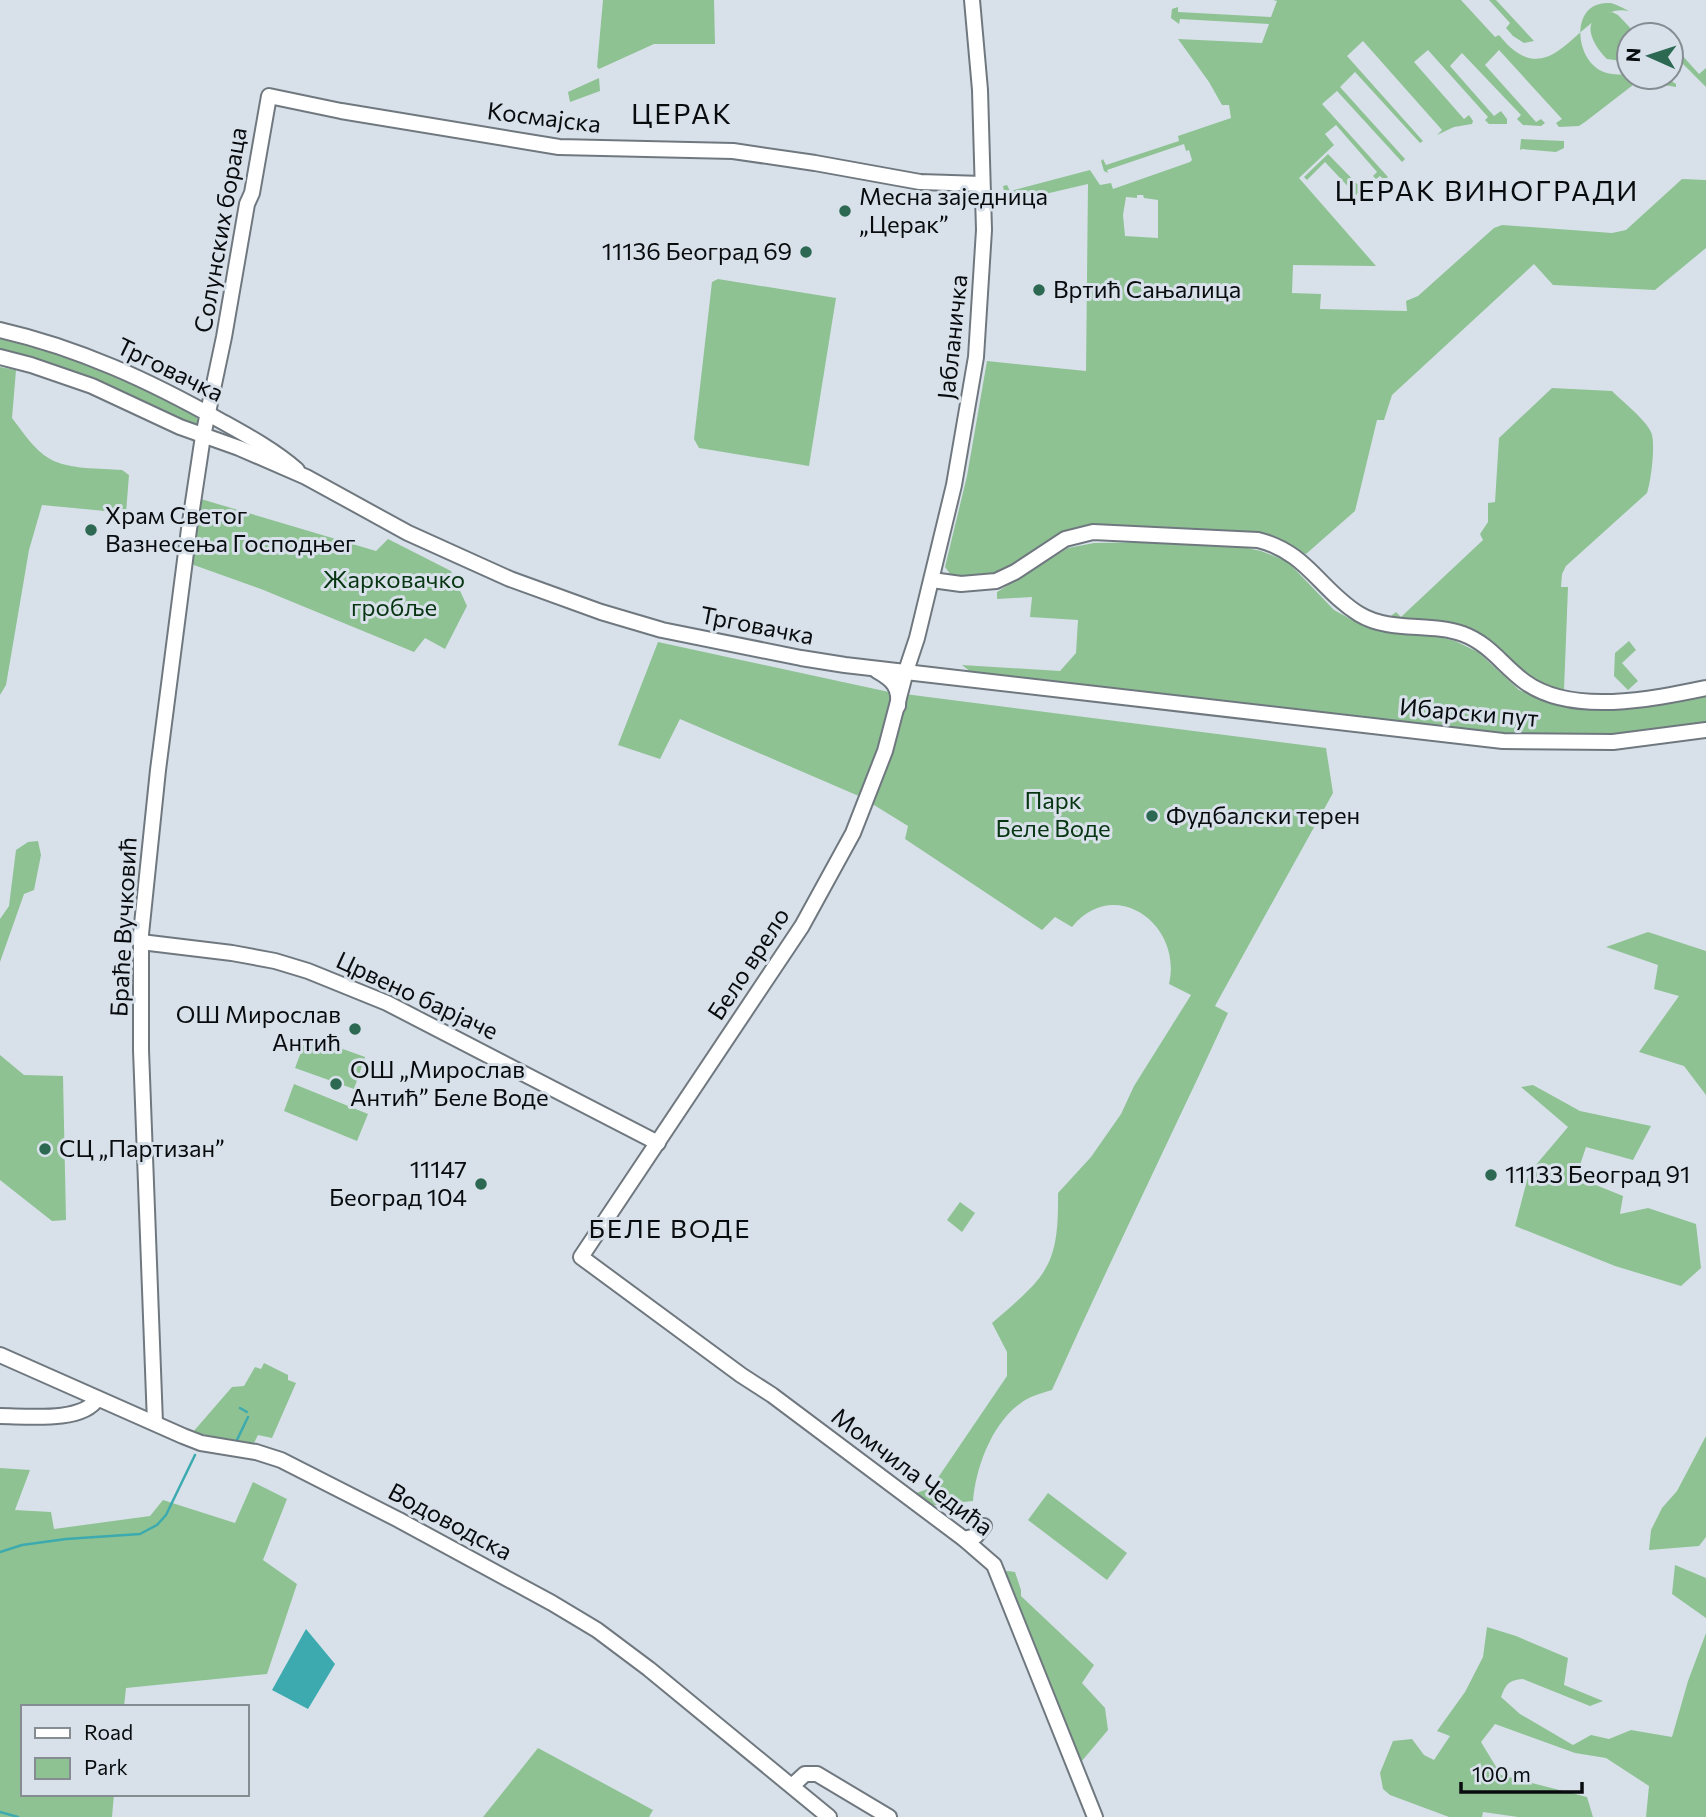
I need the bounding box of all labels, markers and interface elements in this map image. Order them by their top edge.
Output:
north arrow [1615,21,1685,91]
text: N [1621,47,1644,63]
street label: Космајска [486,95,603,138]
district label: ЦЕРАК [631,96,733,130]
street label: Солунских бораца [187,125,252,335]
district label: ЦЕРАК ВИНОГРАДИ [1335,173,1639,207]
place label: Месна заједница „Церак” [859,181,1048,238]
marker: Месна заједница „Церак” [837,203,853,219]
place label: 11136 Београд 69 [602,236,792,265]
marker: 11136 Београд 69 [798,244,814,260]
street label: Јабланичка [931,273,972,401]
place label: Вртић Сањалица [1053,274,1241,303]
marker: Вртић Сањалица [1031,282,1047,298]
street label: Трговачка [112,330,229,407]
place label: Храм Светог Вазнесења Господњег [105,500,356,557]
marker: Храм Светог Вазнесења Господњег [83,522,99,538]
park label: Жарковачко гробље [323,564,465,621]
street label: Трговачка [698,599,817,650]
street label: Ибарски пут [1398,691,1540,732]
park label: Парк Беле Воде [995,785,1111,842]
place label: Фудбалски терен [1166,800,1360,829]
marker: Фудбалски терен [1144,808,1160,824]
street label: Браће Вучковић [103,836,142,1018]
street label: Бело врело [701,902,795,1025]
street label: Црвено барјаче [332,944,503,1045]
place label: ОШ Мирослав Антић [176,999,341,1056]
marker: ОШ Мирослав Антић [347,1021,363,1037]
place label: ОШ „Мирослав Антић” Беле Воде [350,1054,549,1111]
marker: ОШ „Мирослав Антић” Беле Воде [328,1076,344,1092]
place label: СЦ „Партизан” [59,1133,225,1162]
marker: СЦ „Партизан” [37,1141,53,1157]
place label: 11147 Београд 104 [329,1154,467,1211]
place label: 11133 Београд 91 [1505,1159,1690,1188]
marker: 11133 Београд 91 [1483,1167,1499,1183]
marker: 11147 Београд 104 [473,1176,489,1192]
district label: БЕЛЕ ВОДЕ [588,1212,752,1243]
street label: Момчила Чедића [827,1401,999,1541]
street label: Водоводска [384,1476,518,1565]
legend [21,1705,248,1796]
text: Road [84,1719,133,1744]
scale bar [1461,1750,1582,1794]
text: Park [84,1754,128,1779]
text: 100 m [1472,1761,1531,1786]

